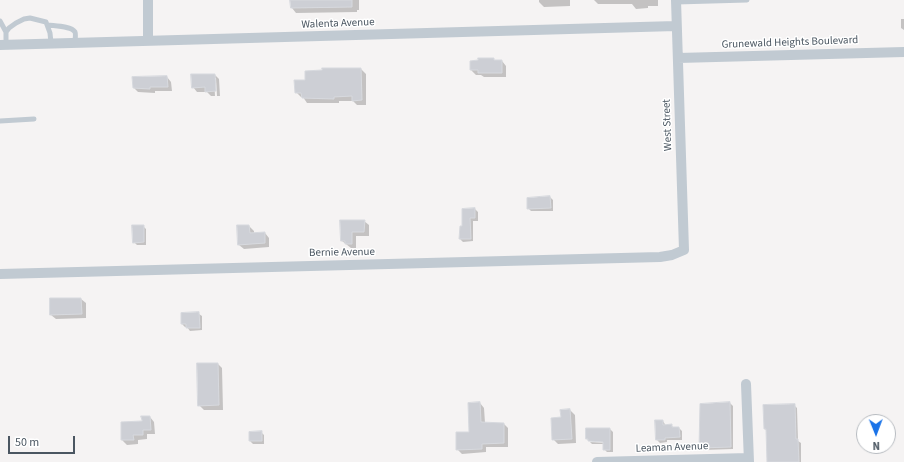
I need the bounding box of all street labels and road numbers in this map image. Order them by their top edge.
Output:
street label: Walenta Avenue [301,16,375,32]
street label: Grunewald Heights Boulevard [721,34,859,52]
street label: West Street [660,99,676,151]
street label: Bernie Avenue [309,246,375,260]
street label: Leaman Avenue [635,440,709,456]

